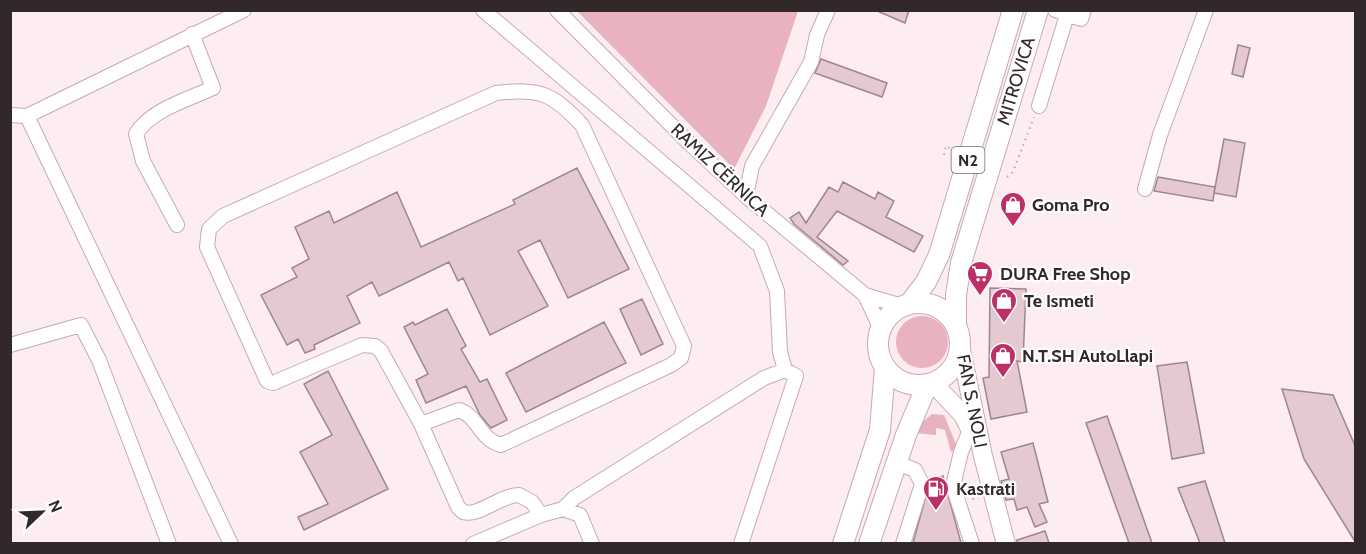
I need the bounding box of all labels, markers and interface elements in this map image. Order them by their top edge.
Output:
street label: MITROVICA [992,34,1040,128]
street label: RAMIZ CËRNICA [666,119,774,221]
road number: N2 [952,147,984,173]
shop icon: Goma Pro [998,190,1028,228]
place label: Goma Pro [1032,194,1109,216]
supermarket icon: DURA Free Shop [965,259,995,297]
place label: DURA Free Shop [1000,263,1130,285]
shop icon: Te Ismeti [989,286,1019,324]
place label: Te Ismeti [1024,290,1094,312]
shop icon: N.T.SH AutoLlapi [988,341,1018,379]
place label: N.T.SH AutoLlapi [1022,345,1153,367]
street label: FAN S. NOLI [952,352,992,450]
fuel station icon: Kastrati [921,474,951,512]
place label: Kastrati [956,478,1015,500]
north arrow [12,482,72,542]
text: N [44,497,66,515]

